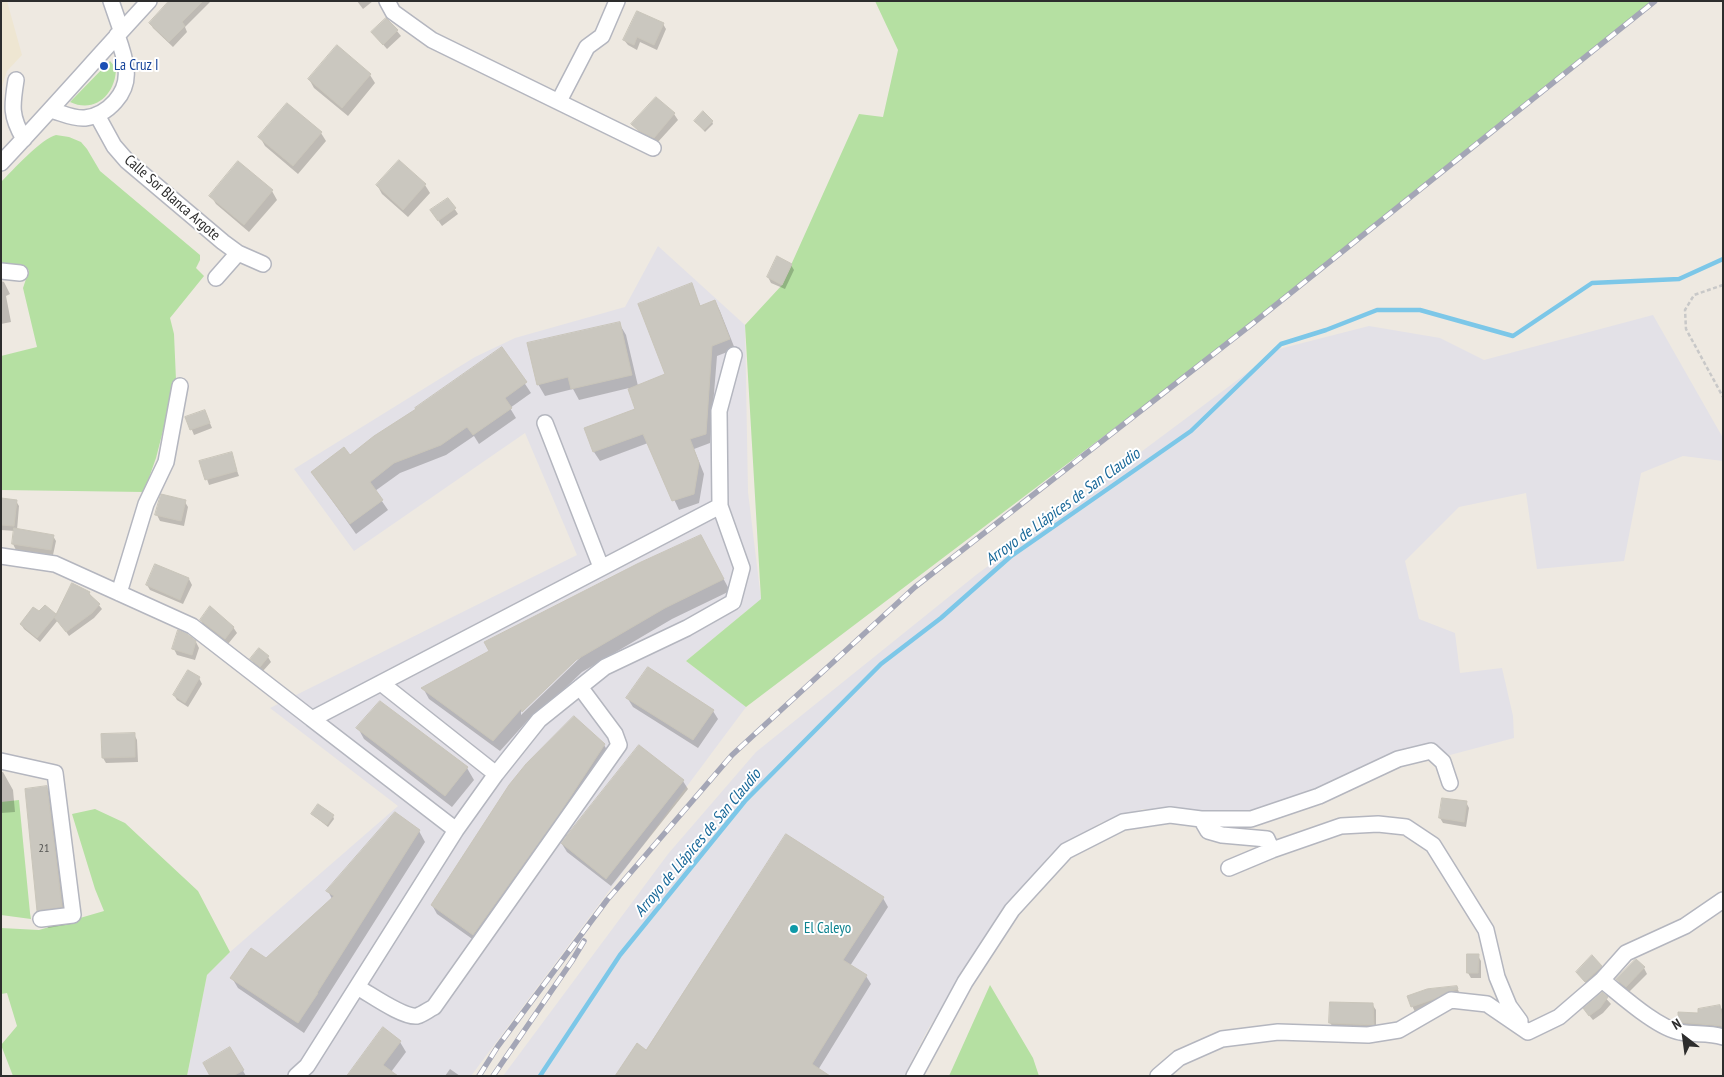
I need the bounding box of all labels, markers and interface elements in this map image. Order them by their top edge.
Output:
place label: La Cruz I [114,57,159,75]
marker: La Cruz I [98,60,110,72]
street label: Calle Sor Blanca Argote [120,151,224,245]
water label: Arroyo de Llápices de San Claudio [982,444,1144,570]
water label: Arroyo de Llápices de San Claudio [631,765,765,921]
house number: 21 [39,842,49,856]
place label: El Caleyo [804,920,851,938]
marker: El Caleyo [788,923,800,935]
north arrow [1659,1012,1709,1062]
text: N [1669,1014,1684,1034]

